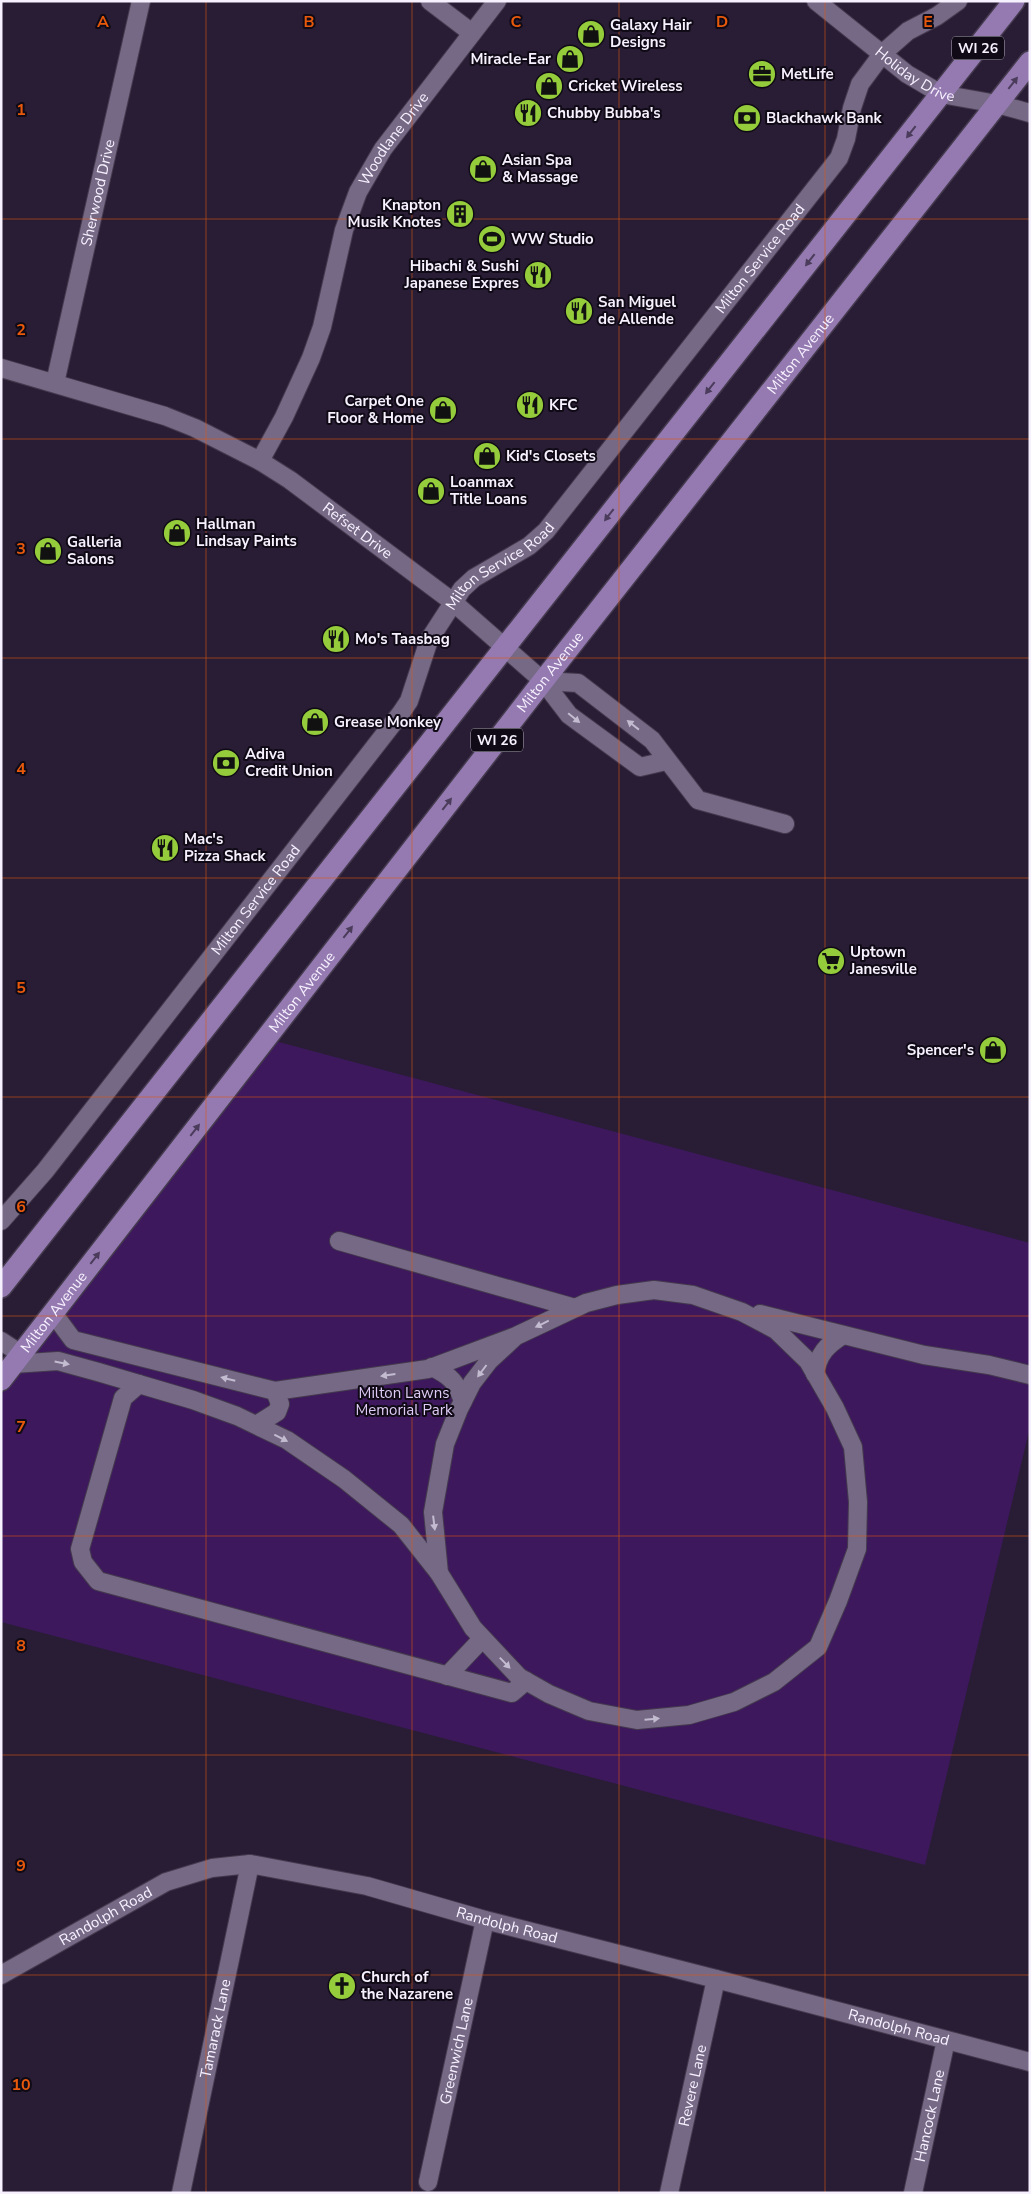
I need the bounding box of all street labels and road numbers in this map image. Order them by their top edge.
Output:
road number: WI 26 [952,36,1004,59]
street label: Holiday Drive [871,42,956,106]
street label: Woodlane Drive [354,88,433,189]
street label: Sherwood Drive [76,137,120,248]
street label: Milton Service Road [711,200,809,318]
street label: Milton Avenue [762,309,839,398]
street label: Refset Drive [318,498,397,563]
street label: Milton Service Road [441,518,559,614]
street label: Milton Avenue [512,627,588,717]
road number: WI 26 [471,728,523,752]
street label: Milton Service Road [207,841,305,959]
street label: Milton Avenue [264,947,340,1037]
street label: Milton Avenue [16,1267,92,1357]
street label: Randolph Road [55,1882,156,1950]
street label: Randolph Road [454,1902,560,1948]
street label: Tamarack Lane [195,1977,236,2080]
street label: Greenwich Lane [435,1996,478,2106]
street label: Randolph Road [846,2004,952,2050]
street label: Revere Lane [674,2043,711,2128]
street label: Hancock Lane [910,2068,949,2164]

